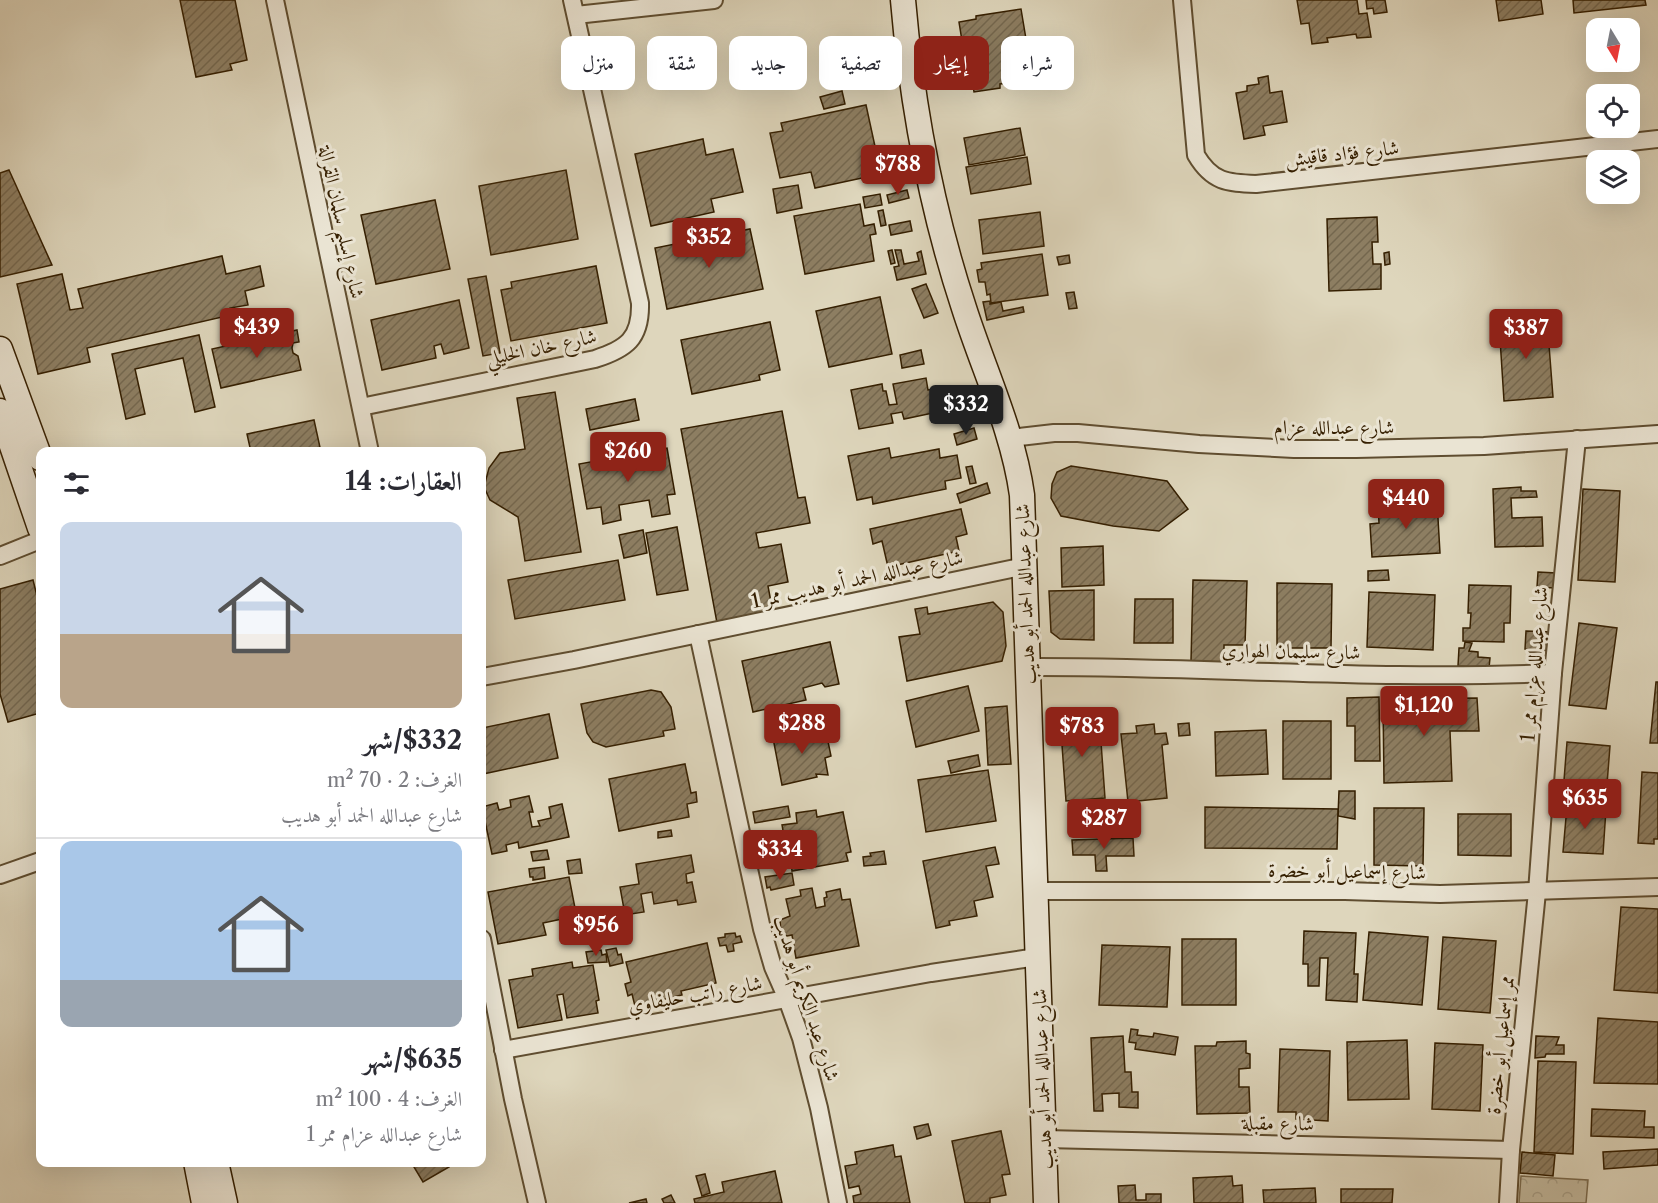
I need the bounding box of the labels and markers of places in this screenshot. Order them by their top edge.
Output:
pin: $788 [862,145,934,196]
pin: $352 [673,218,745,269]
pin: $439 [221,308,293,359]
pin: $387 [1490,309,1562,360]
pin: $332 [930,385,1002,436]
pin: $260 [592,432,664,483]
pin: $440 [1370,479,1442,530]
pin: $1,120 [1375,686,1473,737]
pin: $288 [766,704,838,755]
pin: $783 [1046,707,1118,758]
pin: $635 [1549,779,1621,830]
pin: $287 [1068,799,1140,850]
pin: $334 [744,830,816,881]
pin: $956 [560,906,632,957]

